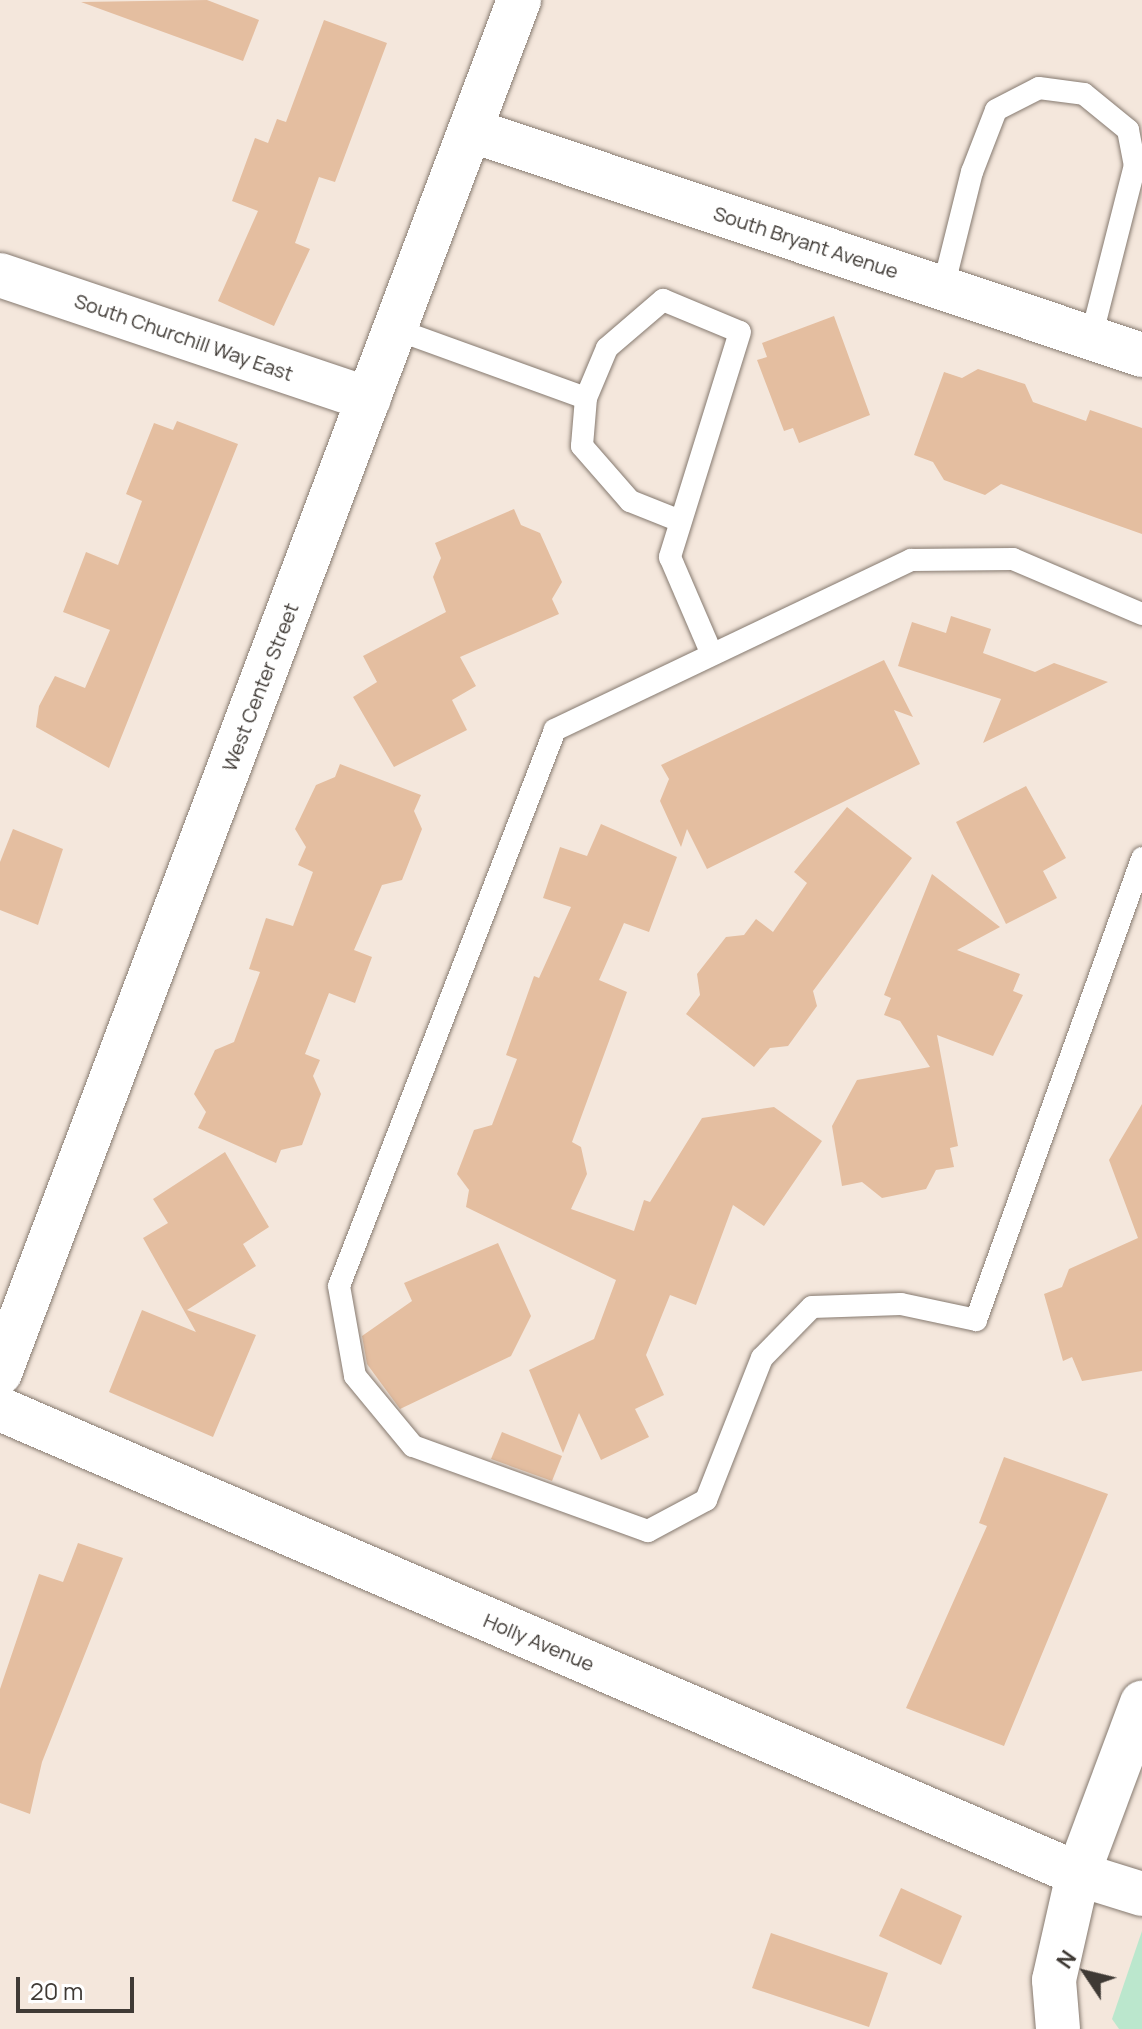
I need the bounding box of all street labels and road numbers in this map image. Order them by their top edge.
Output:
street label: South Bryant Avenue [711,201,901,283]
street label: South Churchill Way East [71,288,297,386]
street label: West Center Street [217,599,303,775]
street label: Holly Avenue [480,1608,598,1676]

